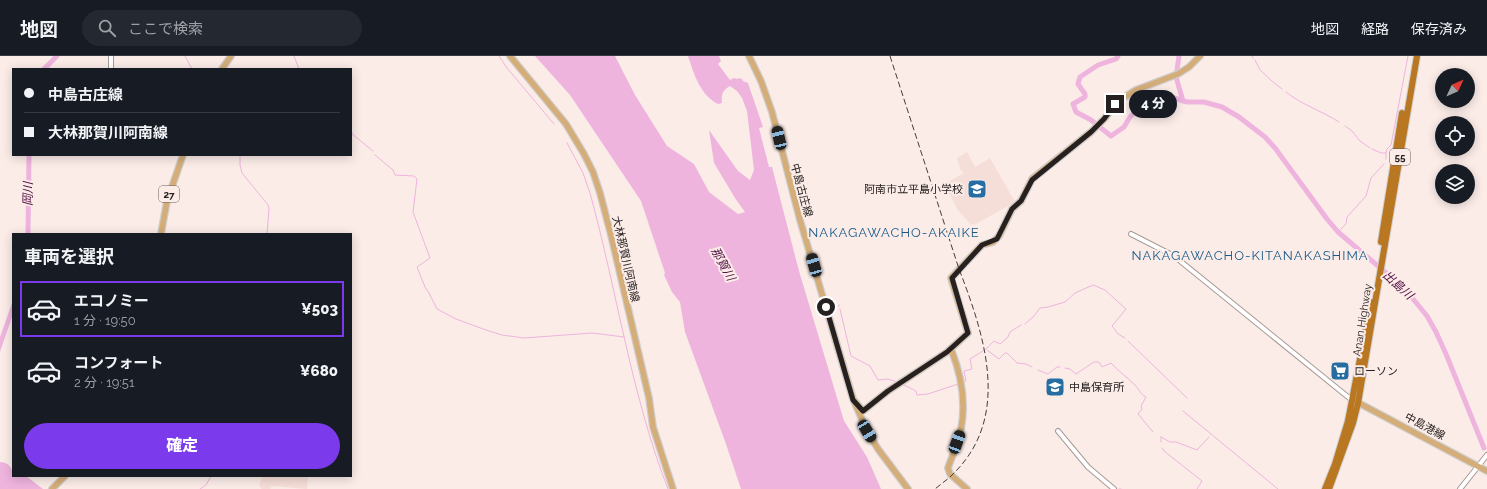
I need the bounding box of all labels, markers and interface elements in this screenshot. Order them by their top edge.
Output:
search box [82,10,362,46]
icon: search [96,17,118,39]
text: 地図 [20,18,58,40]
text: ここで検索 [128,20,203,38]
text: 地図 [1311,21,1339,37]
text: 経路 [1361,21,1389,37]
text: 保存済み [1411,21,1467,37]
north arrow [1435,68,1475,108]
map controls [1435,68,1475,204]
text: 中島古庄線 [48,86,123,104]
callout: 4 分 [1129,90,1177,118]
route end [1106,95,1124,113]
text: 4 分 [1141,96,1165,111]
button: locate [1435,116,1475,156]
text: 大林那賀川阿南線 [48,124,168,142]
car [770,125,788,151]
road number: 55 [1390,149,1410,165]
street label: 中島古庄線 [788,162,815,218]
button: layers [1435,164,1475,204]
school or university icon: 阿南市立平島小学校 [966,178,988,200]
water label: 岡川 [21,180,35,206]
place label: 阿南市立平島小学校 [864,183,963,196]
road number: 27 [159,186,179,202]
street label: 大林那賀川阿南線 [609,215,642,303]
district label: NAKAGAWACHO-AKAIKE [808,225,980,240]
water label: 那賀川 [708,245,739,285]
text: 車両を選択 [24,246,114,267]
district label: NAKAGAWACHO-KITANAKASHIMA [1131,248,1369,263]
car [805,252,823,278]
water label: 出島川 [1380,268,1418,304]
street label: Anan Highway [1350,283,1375,357]
icon: car [26,291,62,327]
text: エコノミー [74,292,149,310]
route start [817,298,835,316]
text: ¥503 [301,300,338,318]
text: 1 分 · 19:50 [74,313,136,328]
icon: car [26,353,62,389]
text: コンフォート [74,354,164,372]
supermarket icon: ローソン [1329,360,1351,382]
text: ¥680 [300,362,338,380]
place label: ローソン [1354,365,1398,378]
text: 2 分 · 19:51 [74,375,134,390]
school or university icon: 中島保育所 [1044,376,1066,398]
place label: 中島保育所 [1069,381,1125,394]
street label: 中島港線 [1402,410,1447,443]
car [856,418,878,444]
button: 確定 [24,423,340,469]
car [947,429,967,455]

